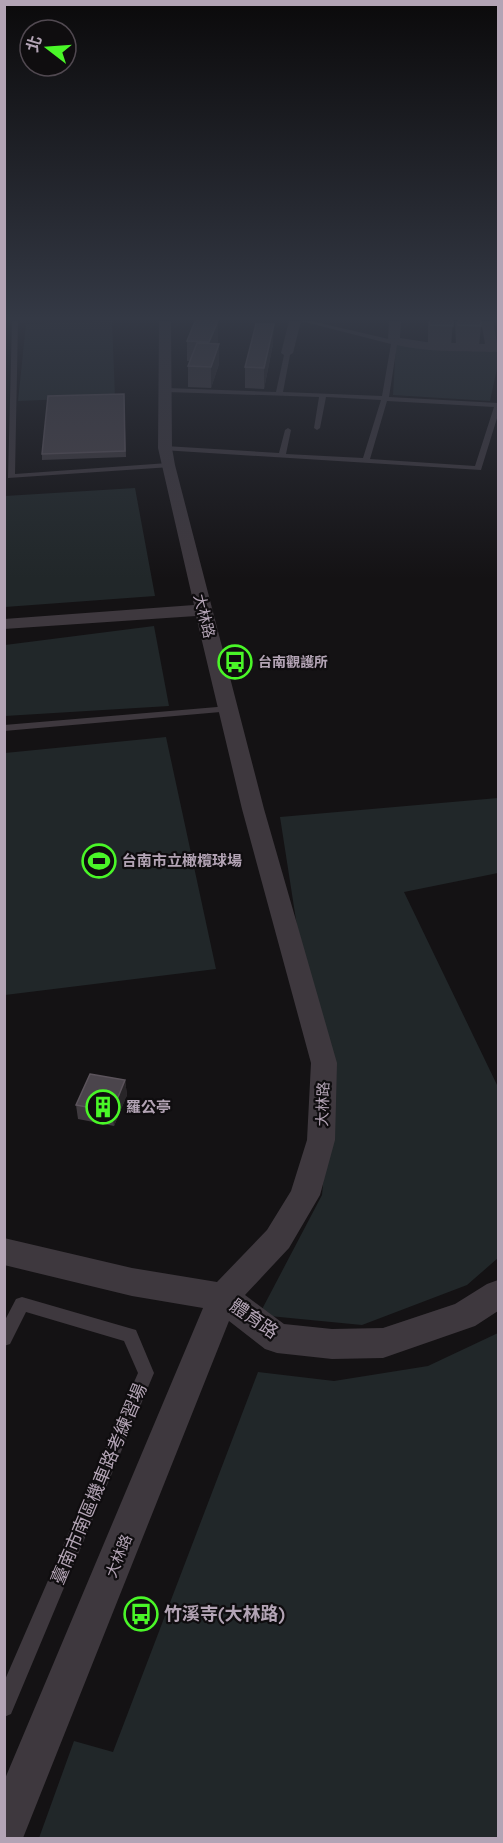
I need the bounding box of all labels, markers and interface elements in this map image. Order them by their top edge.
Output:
north arrow [18,18,78,78]
text: 北 [22,33,46,54]
street label: 大林路 [190,592,219,640]
bus stop icon: 台南觀護所 [217,644,253,680]
place label: 台南觀護所 [258,653,328,671]
sports icon: 台南市立橄欖球場 [81,843,117,879]
place label: 台南市立橄欖球場 [122,851,242,870]
street label: 大林路 [312,1081,333,1127]
building icon: 羅公亭 [85,1089,121,1125]
place label: 羅公亭 [126,1097,171,1116]
street label: 體育路 [226,1294,283,1343]
street label: 臺南市南區機車路考練習場 [46,1380,151,1588]
street label: 大林路 [101,1531,136,1580]
bus stop icon: 竹溪寺(大林路) [123,1596,159,1632]
place label: 竹溪寺(大林路) [164,1602,285,1625]

